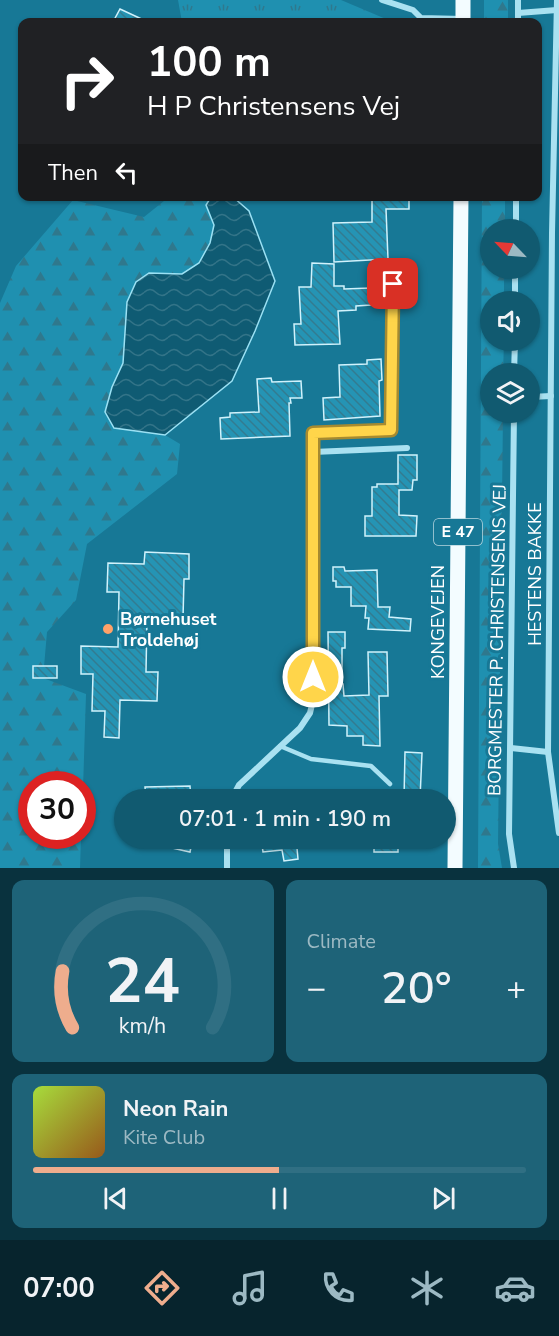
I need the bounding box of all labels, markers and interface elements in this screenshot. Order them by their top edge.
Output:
text: 100 m [147,34,271,91]
icon: right [48,42,126,120]
text: H P Christensens Vej [147,88,400,125]
icon: left [110,156,143,189]
text: Then [48,158,98,188]
north arrow [480,219,540,279]
map controls [480,219,540,423]
pin [367,258,418,309]
icon: arrive [376,267,409,300]
button: sound [480,291,540,351]
button: layers [480,363,540,423]
street label: BORGMESTER P. CHRISTENSENS VEJ [482,484,512,796]
street label: HESTENS BAKKE [523,502,547,646]
road number: E 47 [434,519,482,545]
street label: KONGEVEJEN [426,565,450,679]
place label: Børnehuset Troldehøj [120,607,217,652]
marker: Børnehuset Troldehøj [101,622,115,636]
position arrow [281,645,345,709]
speed limit sign: 30 [18,771,96,849]
text: 07:01 · 1 min · 190 m [179,804,391,834]
text: Climate [307,928,376,955]
text: 24 [105,939,180,1024]
text: 20° [381,958,452,1019]
text: − [307,966,326,1011]
text: + [506,966,526,1011]
text: km/h [119,1011,166,1041]
text: Neon Rain [123,1094,228,1124]
text: Kite Club [123,1124,205,1151]
icon: previous [99,1182,132,1215]
icon: pause [263,1182,296,1215]
icon: next [427,1182,460,1215]
icon: directions [141,1267,183,1309]
icon: music [229,1267,271,1309]
icon: phone [317,1267,359,1309]
icon: climate [406,1267,448,1309]
icon: car [494,1267,536,1309]
text: 07:00 [23,1270,95,1307]

